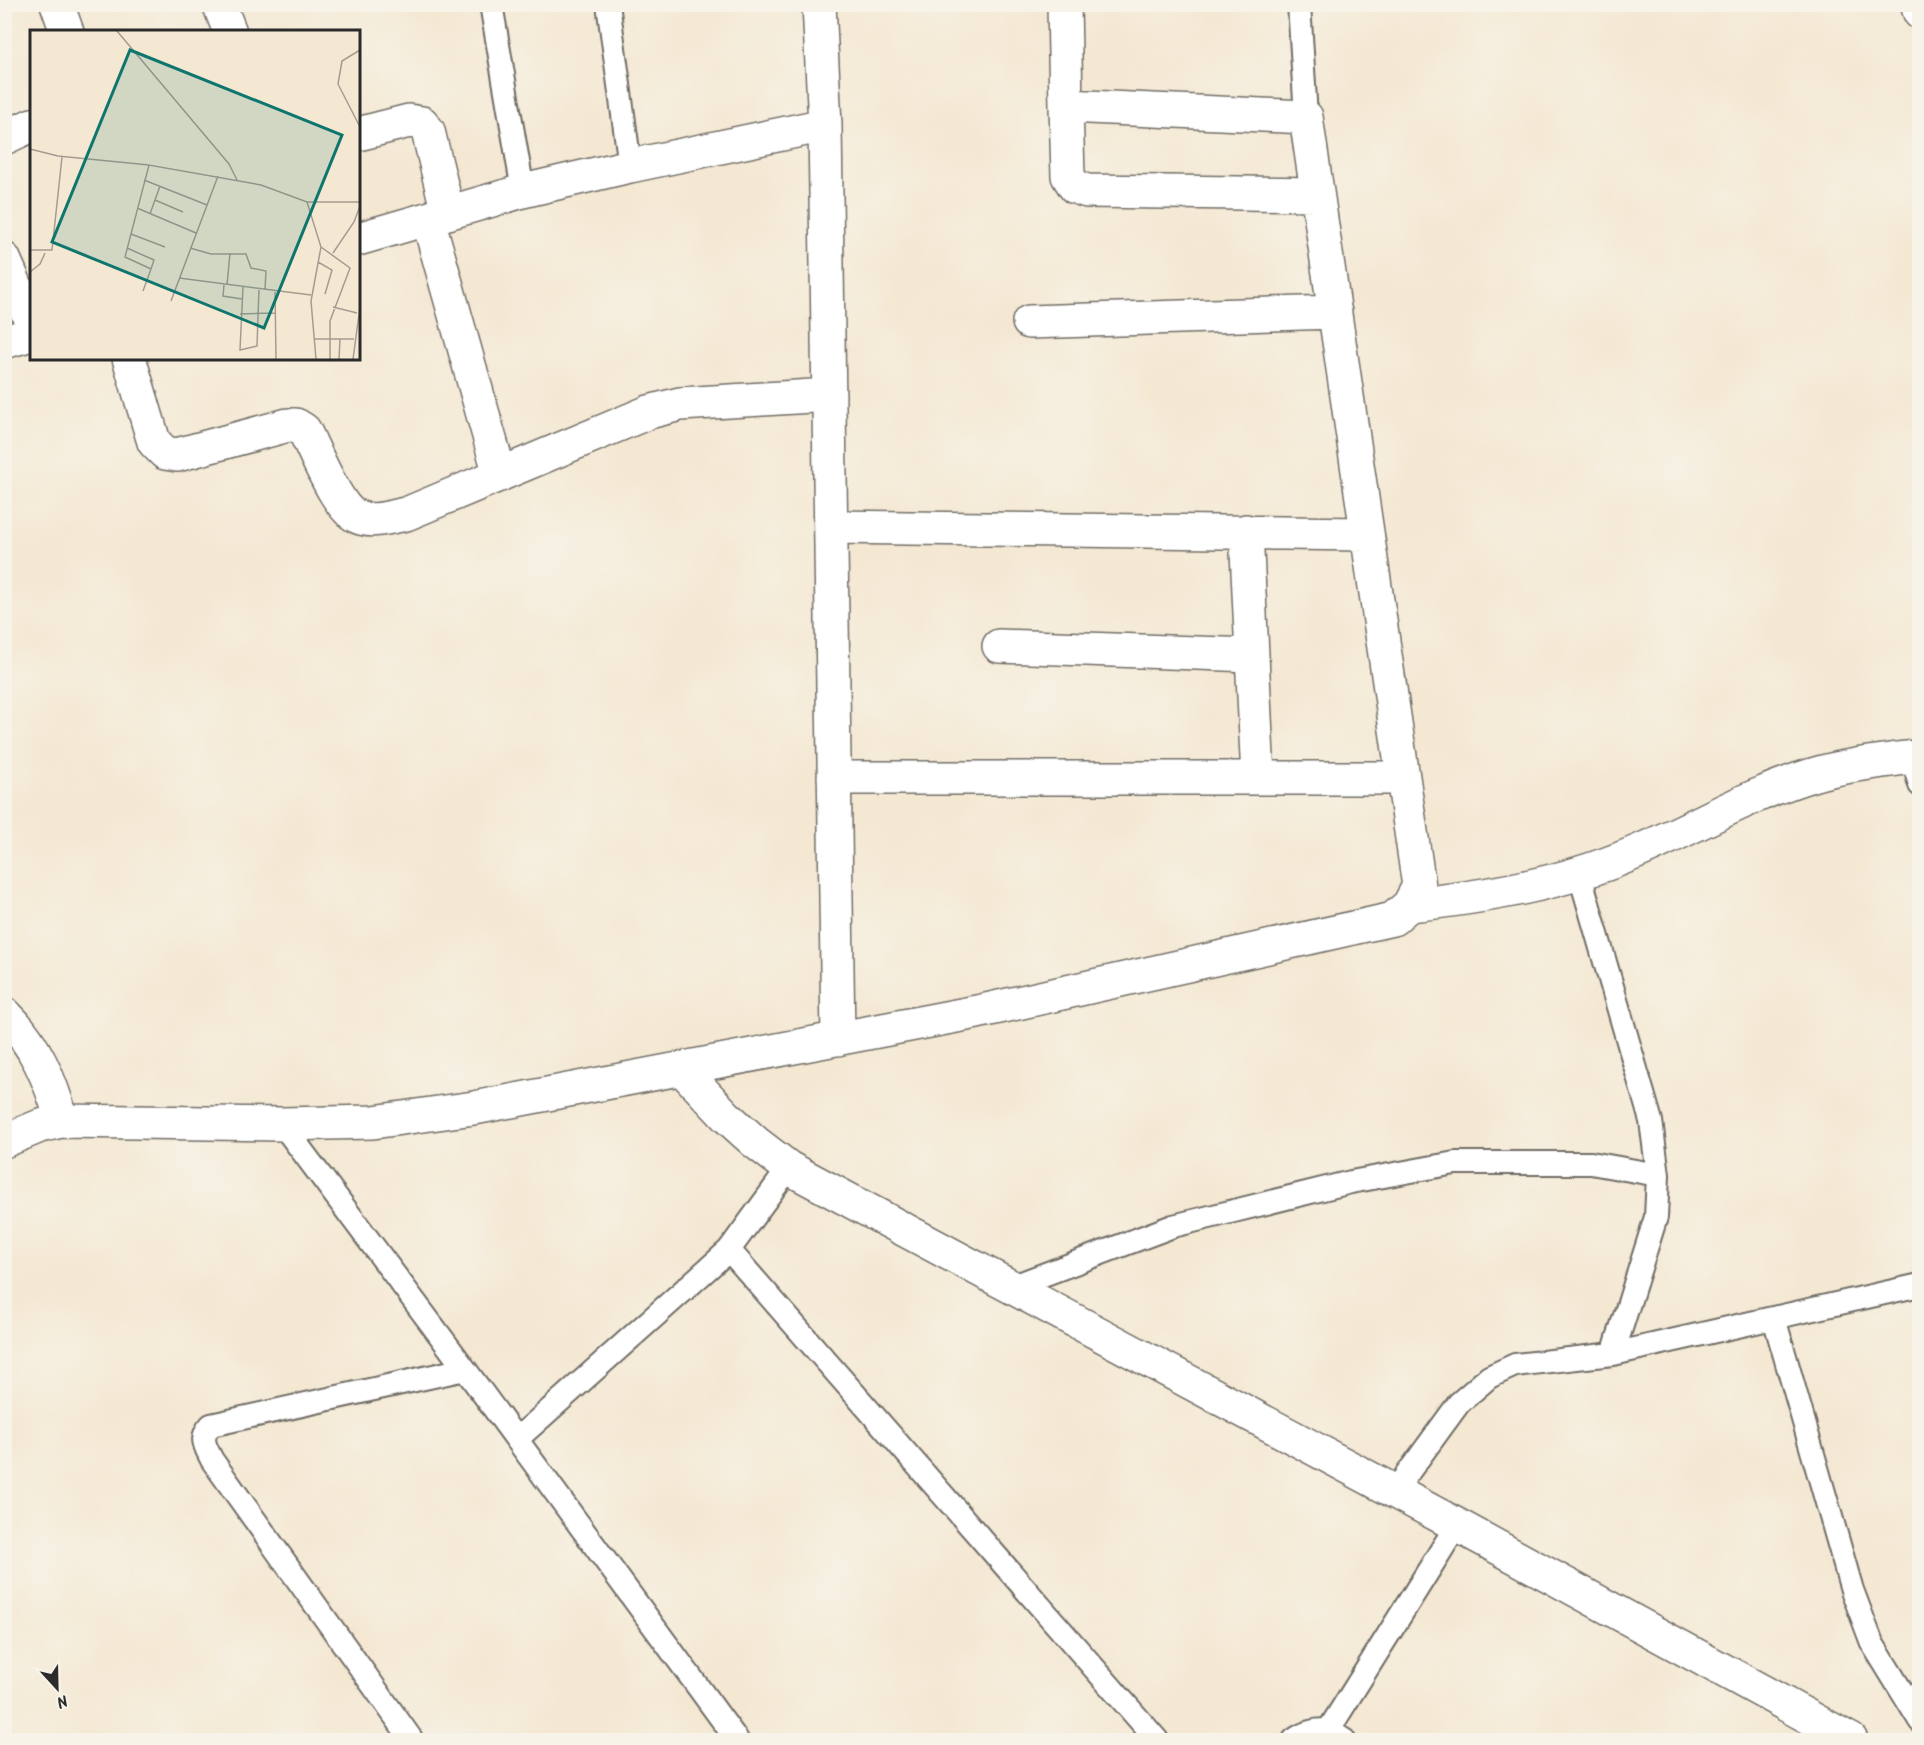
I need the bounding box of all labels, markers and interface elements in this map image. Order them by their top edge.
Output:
inset map [30,30,360,360]
north arrow [27,1658,87,1718]
text: N [53,1687,71,1714]

